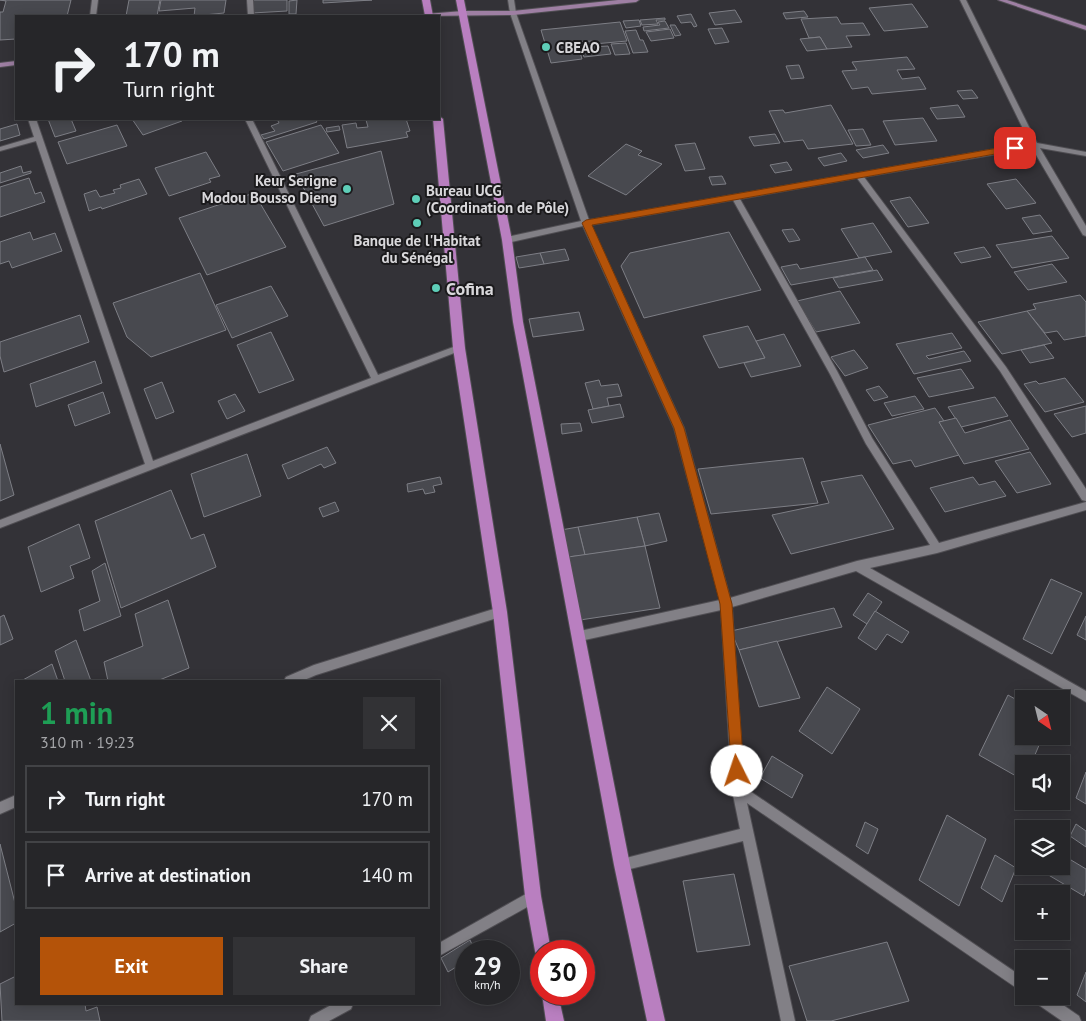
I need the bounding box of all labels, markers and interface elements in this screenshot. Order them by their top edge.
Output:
text: 170 m [123,31,220,77]
icon: right [40,35,105,100]
place label: CBEAO [556,38,600,57]
marker: CBEAO [540,41,552,53]
text: Turn right [123,75,215,103]
pin [994,127,1036,169]
icon: arrive [1001,134,1029,162]
place label: Keur Serigne Modou Bousso Dieng [202,171,337,207]
place label: Bureau UCG (Coordination de Pôle) [426,181,569,217]
marker: Keur Serigne Modou Bousso Dieng [341,183,353,195]
marker: Bureau UCG (Coordination de Pôle) [410,193,422,205]
marker: Banque de l'Habitat du Sénégal [411,217,423,229]
place label: Banque de l'Habitat du Sénégal [354,231,481,267]
place label: Cofina [446,277,494,300]
marker: Cofina [430,282,442,294]
north arrow [1015,690,1070,745]
map controls [1015,690,1070,1005]
text: 1 min [40,693,113,732]
button: close [363,697,415,749]
text: 310 m · 19:23 [40,732,135,752]
position arrow [710,744,762,796]
button: sound [1015,755,1070,810]
icon: right [42,785,70,813]
text: Turn right [85,787,165,811]
text: 170 m [361,787,413,811]
button: layers [1015,820,1070,875]
icon: arrive [42,861,70,889]
text: Arrive at destination [85,863,251,887]
text: 140 m [361,863,413,887]
button: + [1015,885,1070,940]
button: Exit [40,937,223,995]
button: Share [233,937,415,995]
speed limit sign: 30 [530,940,595,1005]
text: 29 [473,950,502,982]
button: − [1015,950,1070,1005]
text: km/h [474,977,501,992]

